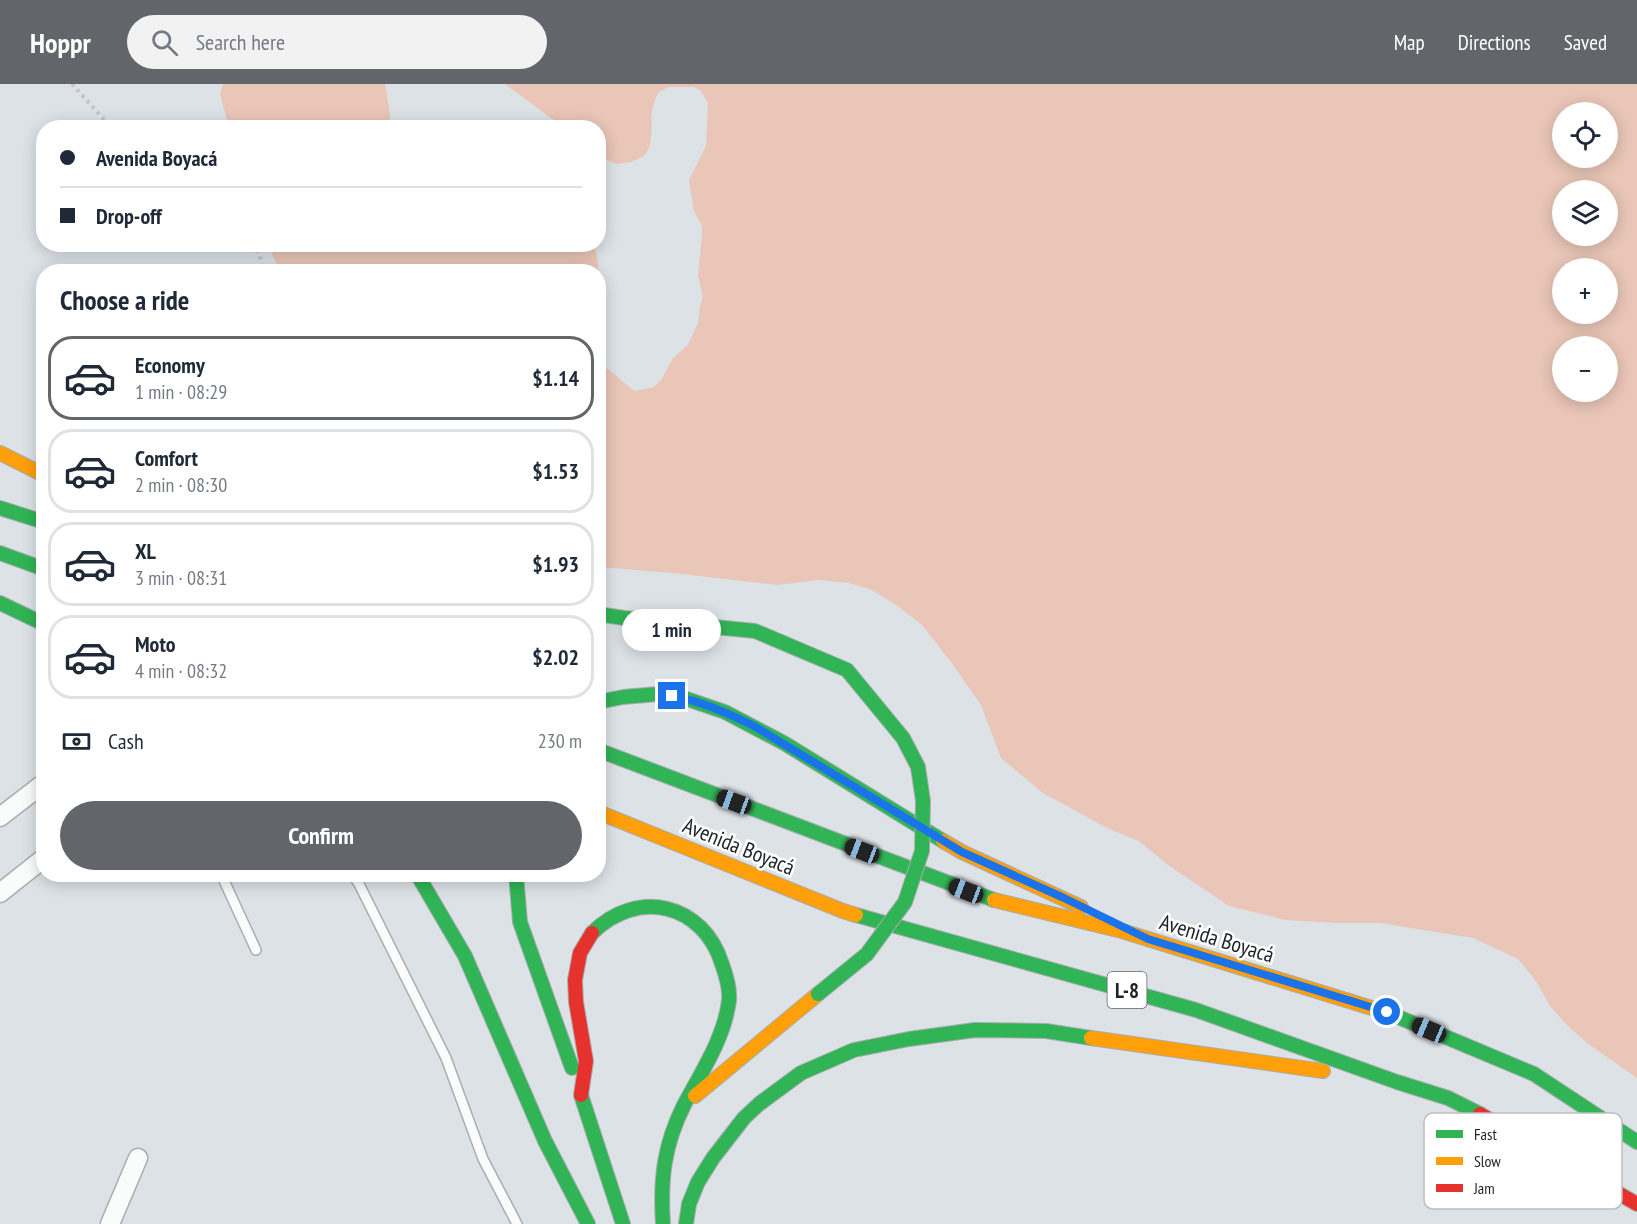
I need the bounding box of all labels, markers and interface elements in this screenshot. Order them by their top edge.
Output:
search box [127,15,547,69]
text: Hoppr [30,24,91,61]
icon: search [148,26,181,59]
text: Search here [196,28,285,56]
text: Map [1394,29,1425,56]
text: Directions [1458,29,1531,56]
text: Saved [1564,29,1607,56]
map controls [1552,102,1618,402]
button: locate [1552,102,1618,168]
text: Avenida Boyacá [96,144,217,172]
button: layers [1552,180,1618,246]
text: Drop-off [96,202,162,230]
button: + [1552,258,1618,324]
text: Choose a ride [60,283,189,317]
button: − [1552,336,1618,402]
icon: car [63,351,117,405]
text: Economy [135,351,205,379]
text: $1.14 [532,364,579,392]
text: 1 min · 08:29 [135,379,227,405]
icon: car [63,444,117,498]
text: Comfort [135,444,198,472]
text: $1.53 [532,457,579,485]
text: 2 min · 08:30 [135,472,227,498]
icon: car [63,537,117,591]
text: XL [135,537,156,565]
text: $1.93 [532,550,579,578]
text: 3 min · 08:31 [135,565,227,591]
callout: 1 min [622,609,722,651]
text: 1 min [651,617,692,643]
icon: car [63,630,117,684]
text: Moto [135,630,176,658]
text: $2.02 [532,643,579,671]
text: 4 min · 08:32 [135,658,227,684]
route end [658,682,685,709]
icon: cash [60,725,93,758]
text: Cash [108,727,144,755]
text: 230 m [538,728,582,754]
car [714,787,754,817]
button: Confirm [60,801,582,870]
street label: Avenida Boyacá [679,811,799,881]
car [842,836,882,866]
car [946,876,986,906]
street label: Avenida Boyacá [1156,907,1278,969]
road number: L-8 [1108,972,1146,1008]
route start [1373,998,1400,1025]
car [1409,1015,1449,1045]
legend [1424,1113,1622,1209]
text: Fast [1474,1124,1497,1144]
text: Slow [1474,1151,1501,1171]
text: Jam [1473,1178,1495,1198]

